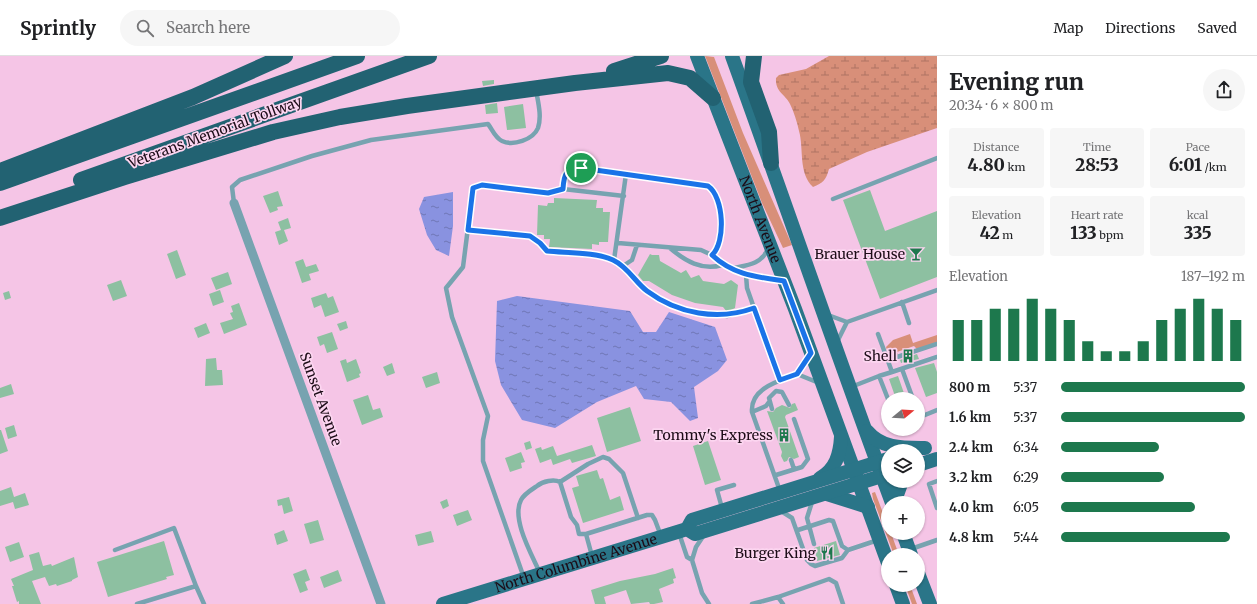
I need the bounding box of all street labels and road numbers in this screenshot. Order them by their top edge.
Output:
street label: Veterans Memorial Tollway [125,92,305,172]
street label: North Avenue [735,173,785,265]
street label: Sunset Avenue [296,350,346,448]
street label: North Columbine Avenue [493,530,659,597]

